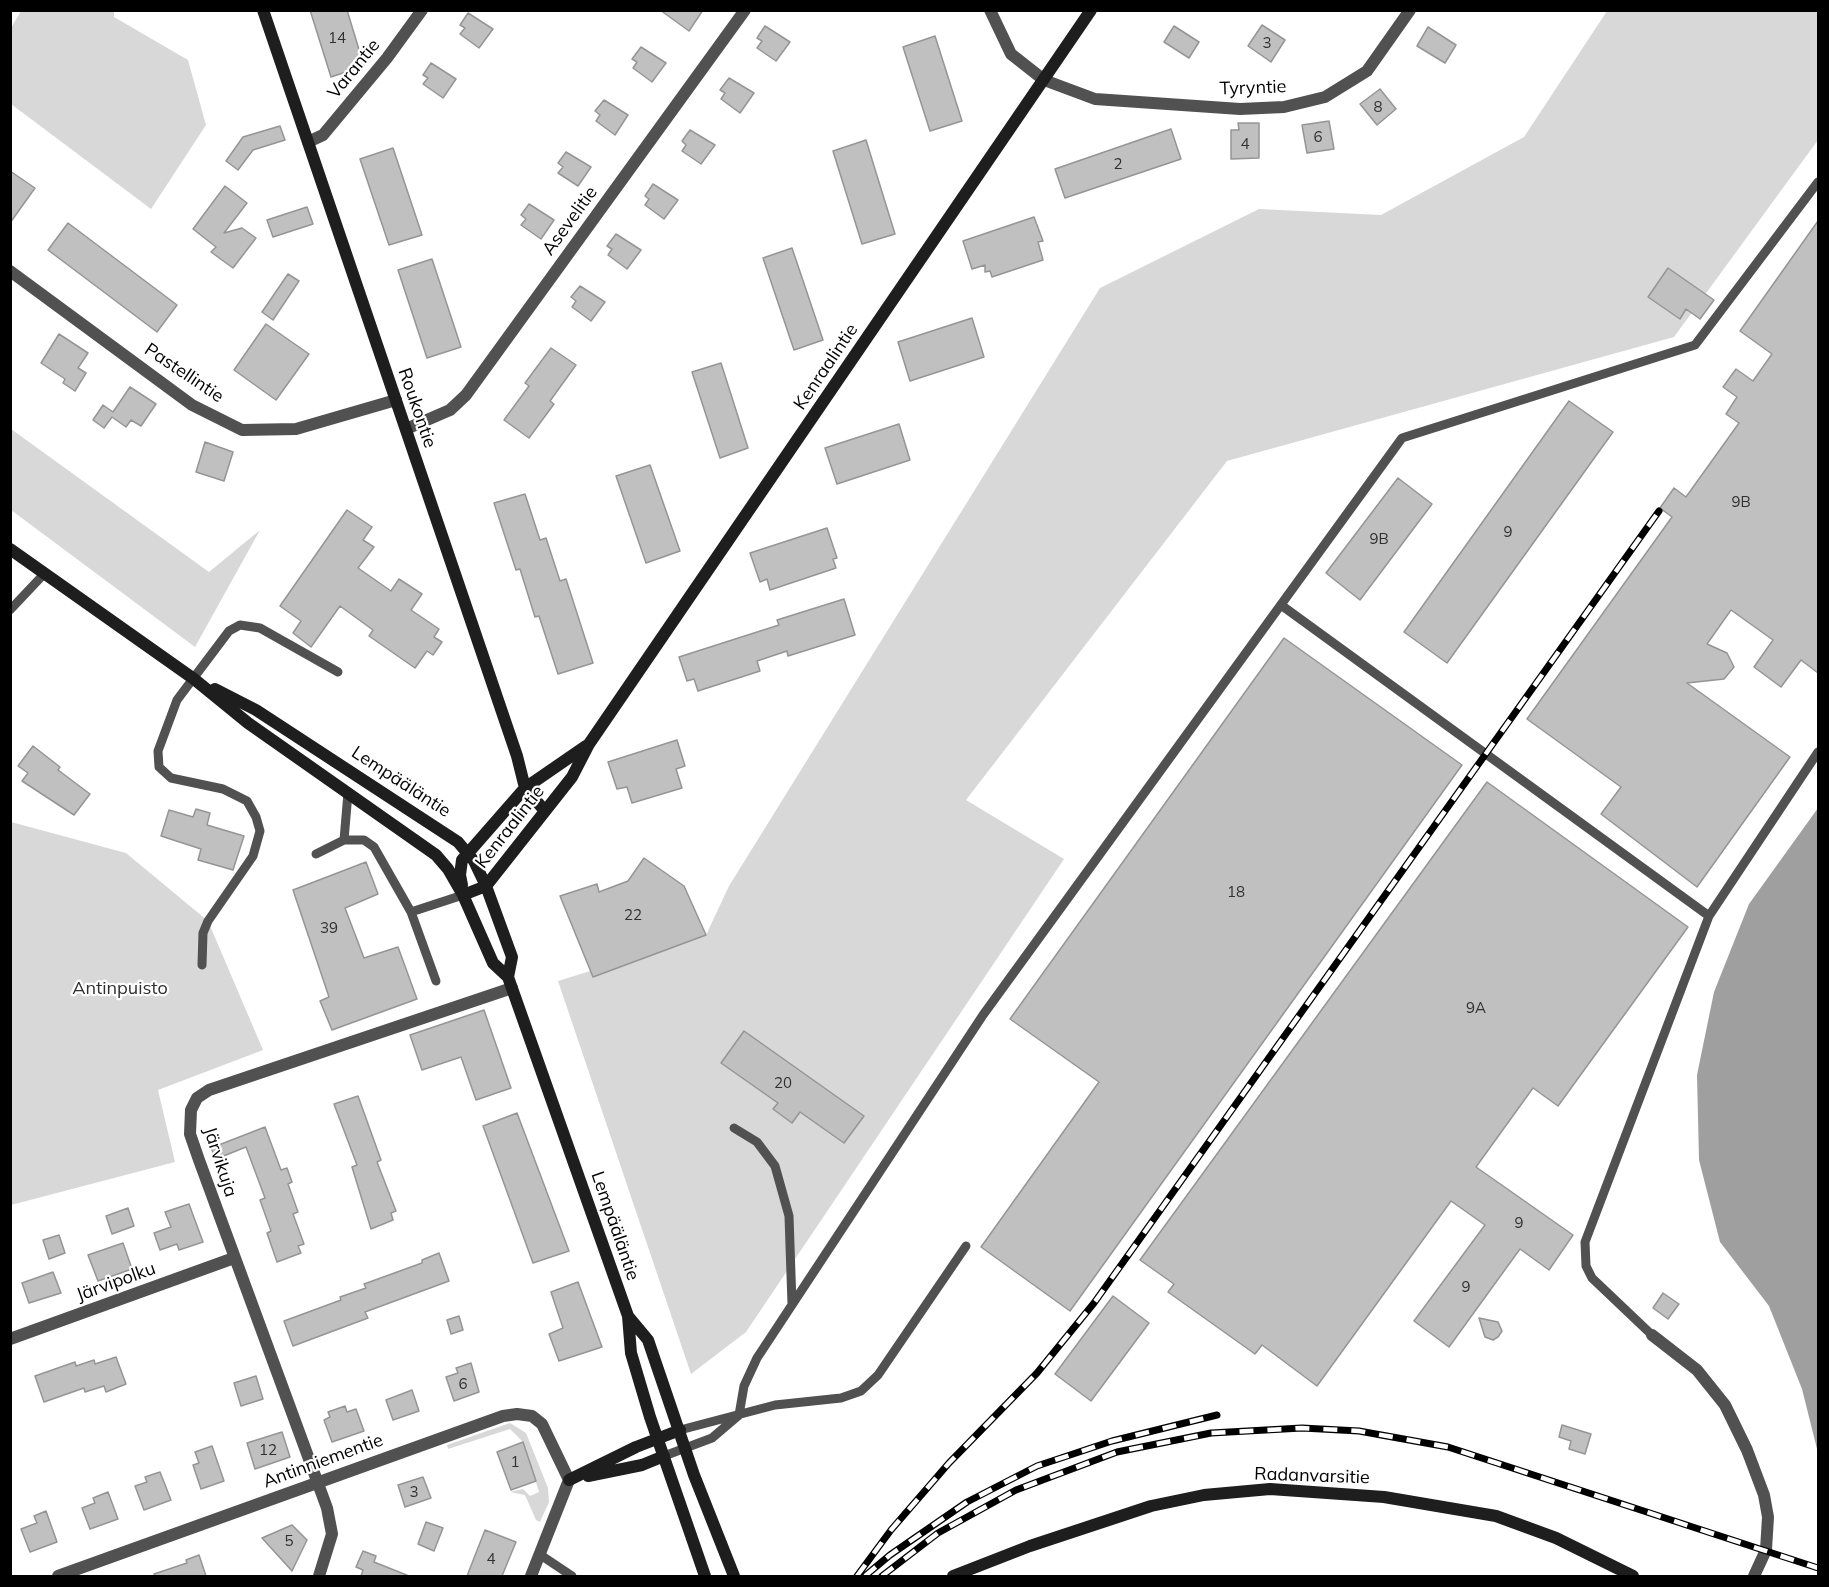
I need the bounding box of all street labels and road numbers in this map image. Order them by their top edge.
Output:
street label: Varantie [323,35,385,103]
street label: Tyryntie [1219,76,1287,100]
street label: Asevelitie [538,182,602,260]
street label: Kenraalintie [789,320,863,414]
street label: Pastellintie [140,339,228,407]
street label: Roukontie [393,365,441,451]
street label: Lempääläntie [347,742,455,822]
street label: Kenraalintie [471,781,549,873]
street label: Järvikuja [199,1124,241,1200]
street label: Lempääläntie [586,1169,644,1283]
street label: Järvipolku [73,1258,159,1306]
street label: Antinniementie [260,1429,386,1493]
street label: Radanvarsitie [1254,1463,1370,1489]

